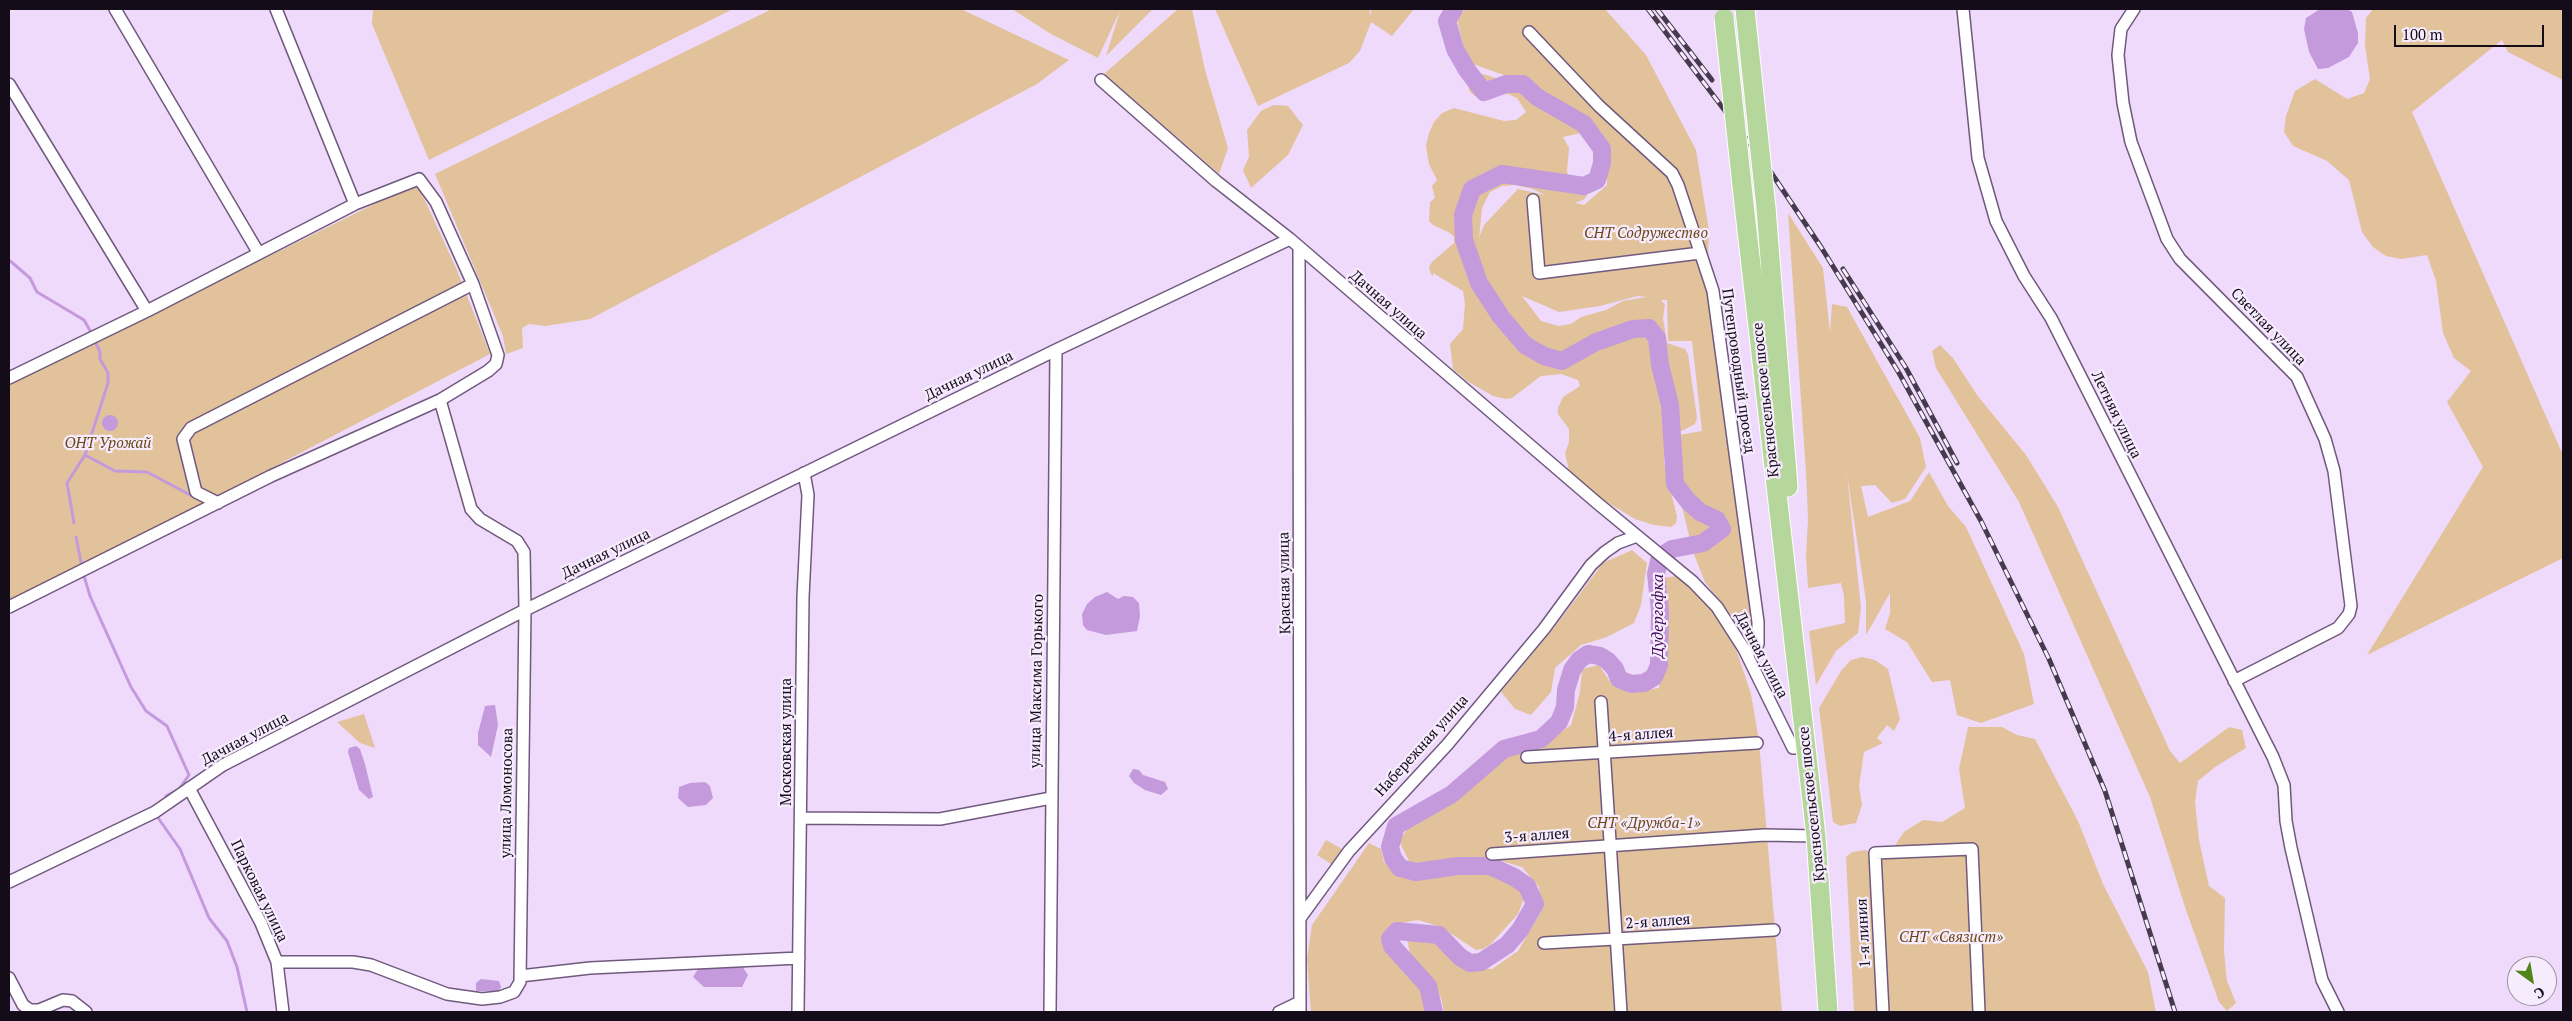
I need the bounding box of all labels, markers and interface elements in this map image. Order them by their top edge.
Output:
scale bar [2397,15,2547,47]
text: 100 m [2402,24,2443,44]
park label: СНТ Содружество [1584,225,1708,243]
street label: Дачная улица [1346,267,1430,343]
street label: Светлая улица [2227,285,2309,369]
street label: Путепроводный проезд [1718,287,1758,455]
street label: Красносельское шоссе [1749,321,1783,479]
street label: Дачная улица [922,347,1016,405]
street label: Летняя улица [2087,368,2145,462]
park label: ОНТ Урожай [65,435,151,453]
street label: Дачная улица [559,525,653,583]
street label: Красная улица [1275,532,1295,634]
water label: Дудергофка [1648,574,1668,658]
street label: улица Максима Горького [1026,594,1048,768]
street label: Дачная улица [1731,608,1791,702]
street label: Московская улица [778,678,796,806]
street label: Набережная улица [1372,692,1472,800]
street label: Дачная улица [198,709,292,769]
street label: 4-я аллея [1608,724,1674,746]
street label: Красносельское шоссе [1795,725,1829,883]
street label: улица Ломоносова [497,728,517,858]
park label: СНТ «Дружба-1» [1587,815,1701,833]
street label: 3-я аллея [1504,825,1570,847]
street label: Парковая улица [226,837,292,945]
street label: 1-я линия [1853,898,1875,968]
street label: 2-я аллея [1625,911,1691,933]
park label: СНТ «Связист» [1899,929,2003,947]
north arrow [2507,956,2557,1006]
text: С [2531,983,2549,1004]

